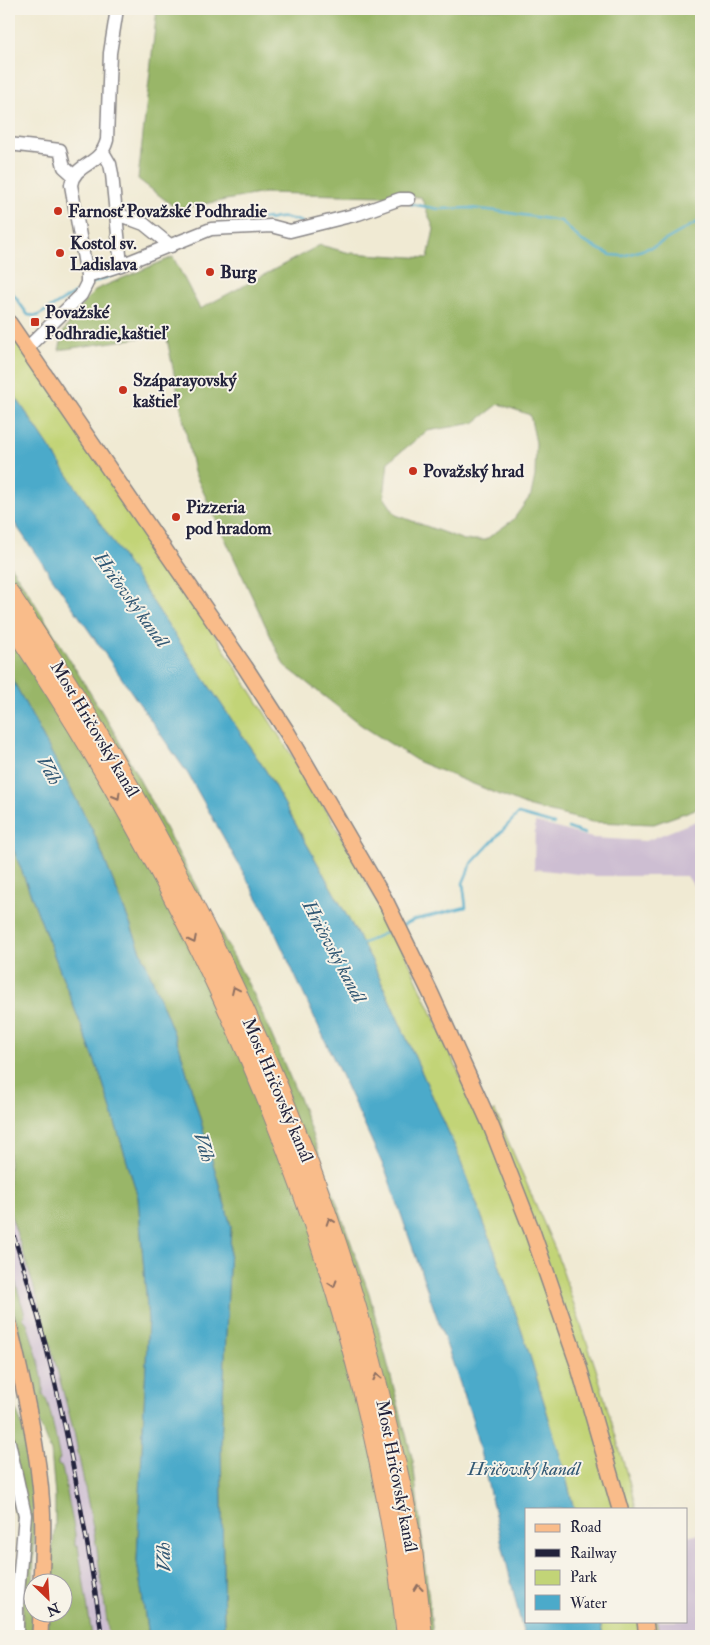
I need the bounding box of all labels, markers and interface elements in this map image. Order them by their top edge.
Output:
place label: Farnosť Považské Podhradie [68,200,267,223]
marker: Farnosť Považské Podhradie [52,205,64,217]
place label: Kostol sv. Ladislava [70,232,138,276]
marker: Kostol sv. Ladislava [54,247,66,259]
place label: Burg [220,261,258,284]
marker: Burg [204,266,216,278]
place label: Považské Podhradie,kaštieľ [45,301,170,345]
marker: Považské Podhradie,kaštieľ [29,316,41,328]
place label: Száparayovský kaštieľ [132,369,237,413]
marker: Száparayovský kaštieľ [117,384,129,396]
place label: Považský hrad [423,460,524,483]
marker: Považský hrad [407,465,419,477]
place label: Pizzeria pod hradom [185,496,272,540]
marker: Pizzeria pod hradom [170,511,182,523]
water label: Hričovský kanál [88,546,175,653]
street label: Most Hričovský kanál [45,657,144,802]
water label: Váh [31,752,67,789]
one-way arrow [110,791,120,800]
water label: Hričovský kanál [297,895,372,1008]
one-way arrow [187,934,197,943]
one-way arrow [231,986,242,995]
street label: Most Hričovský kanál [237,1014,319,1166]
water label: Váh [188,1129,220,1165]
one-way arrow [326,1217,336,1226]
one-way arrow [328,1280,338,1288]
one-way arrow [372,1373,382,1381]
street label: Most Hričovský kanál [370,1398,423,1555]
water label: Hričovský kanál [467,1457,582,1481]
legend [525,1508,688,1622]
text: Road [570,1518,602,1537]
water label: Váh [151,1542,177,1572]
text: Railway [570,1544,617,1563]
text: Park [570,1568,597,1587]
north arrow [22,1572,72,1622]
one-way arrow [413,1583,424,1591]
text: Water [569,1594,607,1613]
text: N [44,1599,63,1620]

